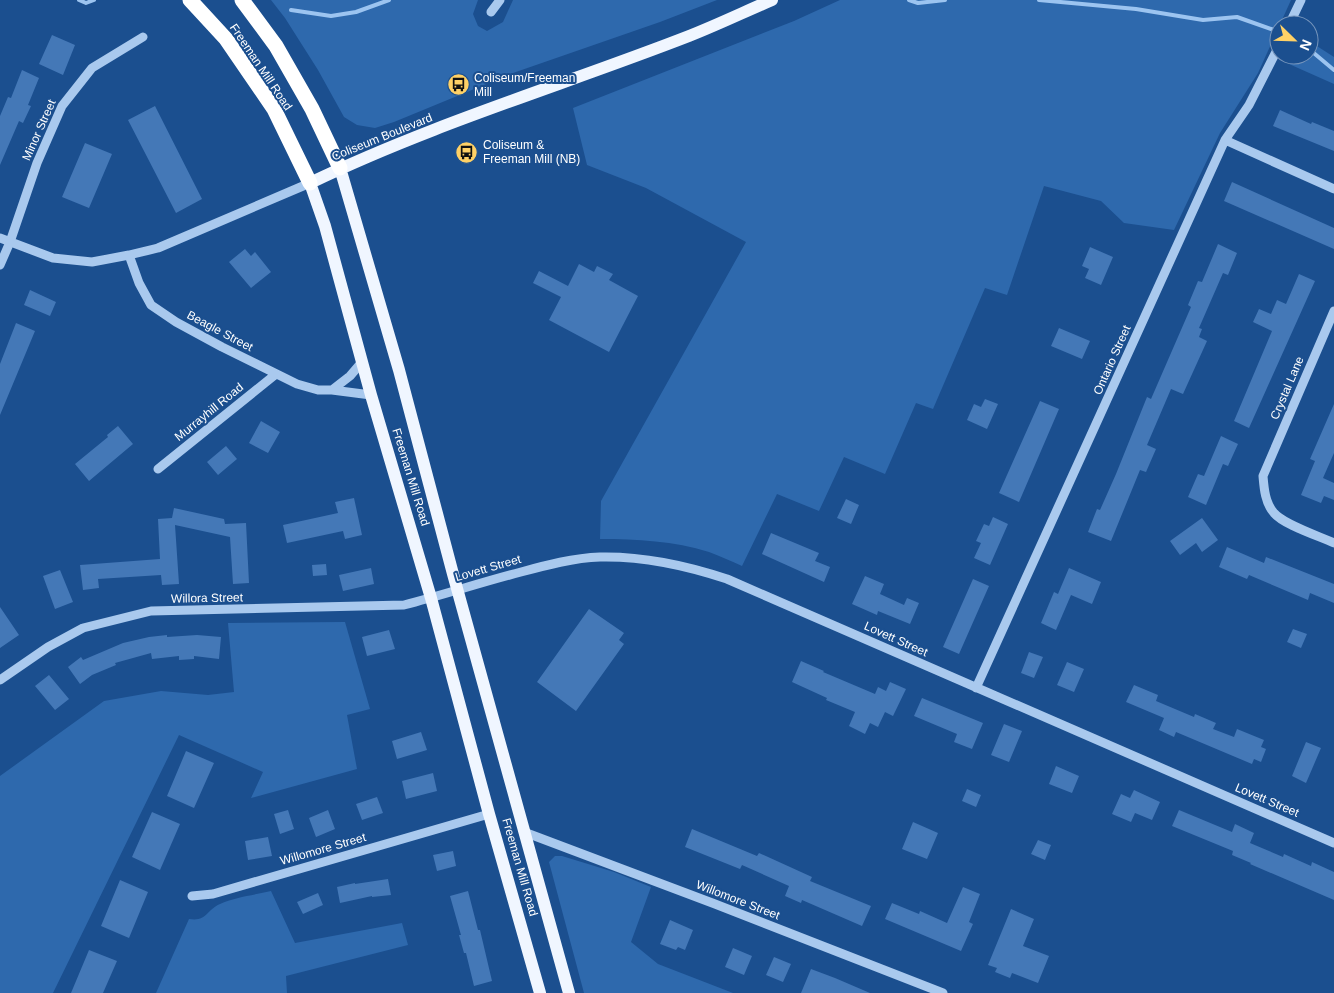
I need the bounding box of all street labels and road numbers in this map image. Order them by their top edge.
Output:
street label: Freeman Mill Road [227,21,295,113]
street label: Minor Street [19,97,59,163]
street label: Coliseum Boulevard [330,110,434,164]
street label: Beagle Street [185,308,256,355]
street label: Ontario Street [1090,322,1134,397]
street label: Crystal Lane [1267,354,1307,422]
street label: Murrayhill Road [172,380,246,444]
street label: Freeman Mill Road [389,426,433,528]
street label: Lovett Street [453,552,523,584]
street label: Willora Street [171,590,244,606]
street label: Lovett Street [862,619,931,660]
street label: Lovett Street [1233,780,1302,820]
street label: Freeman Mill Road [499,816,541,918]
street label: Willomore Street [278,830,368,868]
street label: Willomore Street [694,878,783,923]

